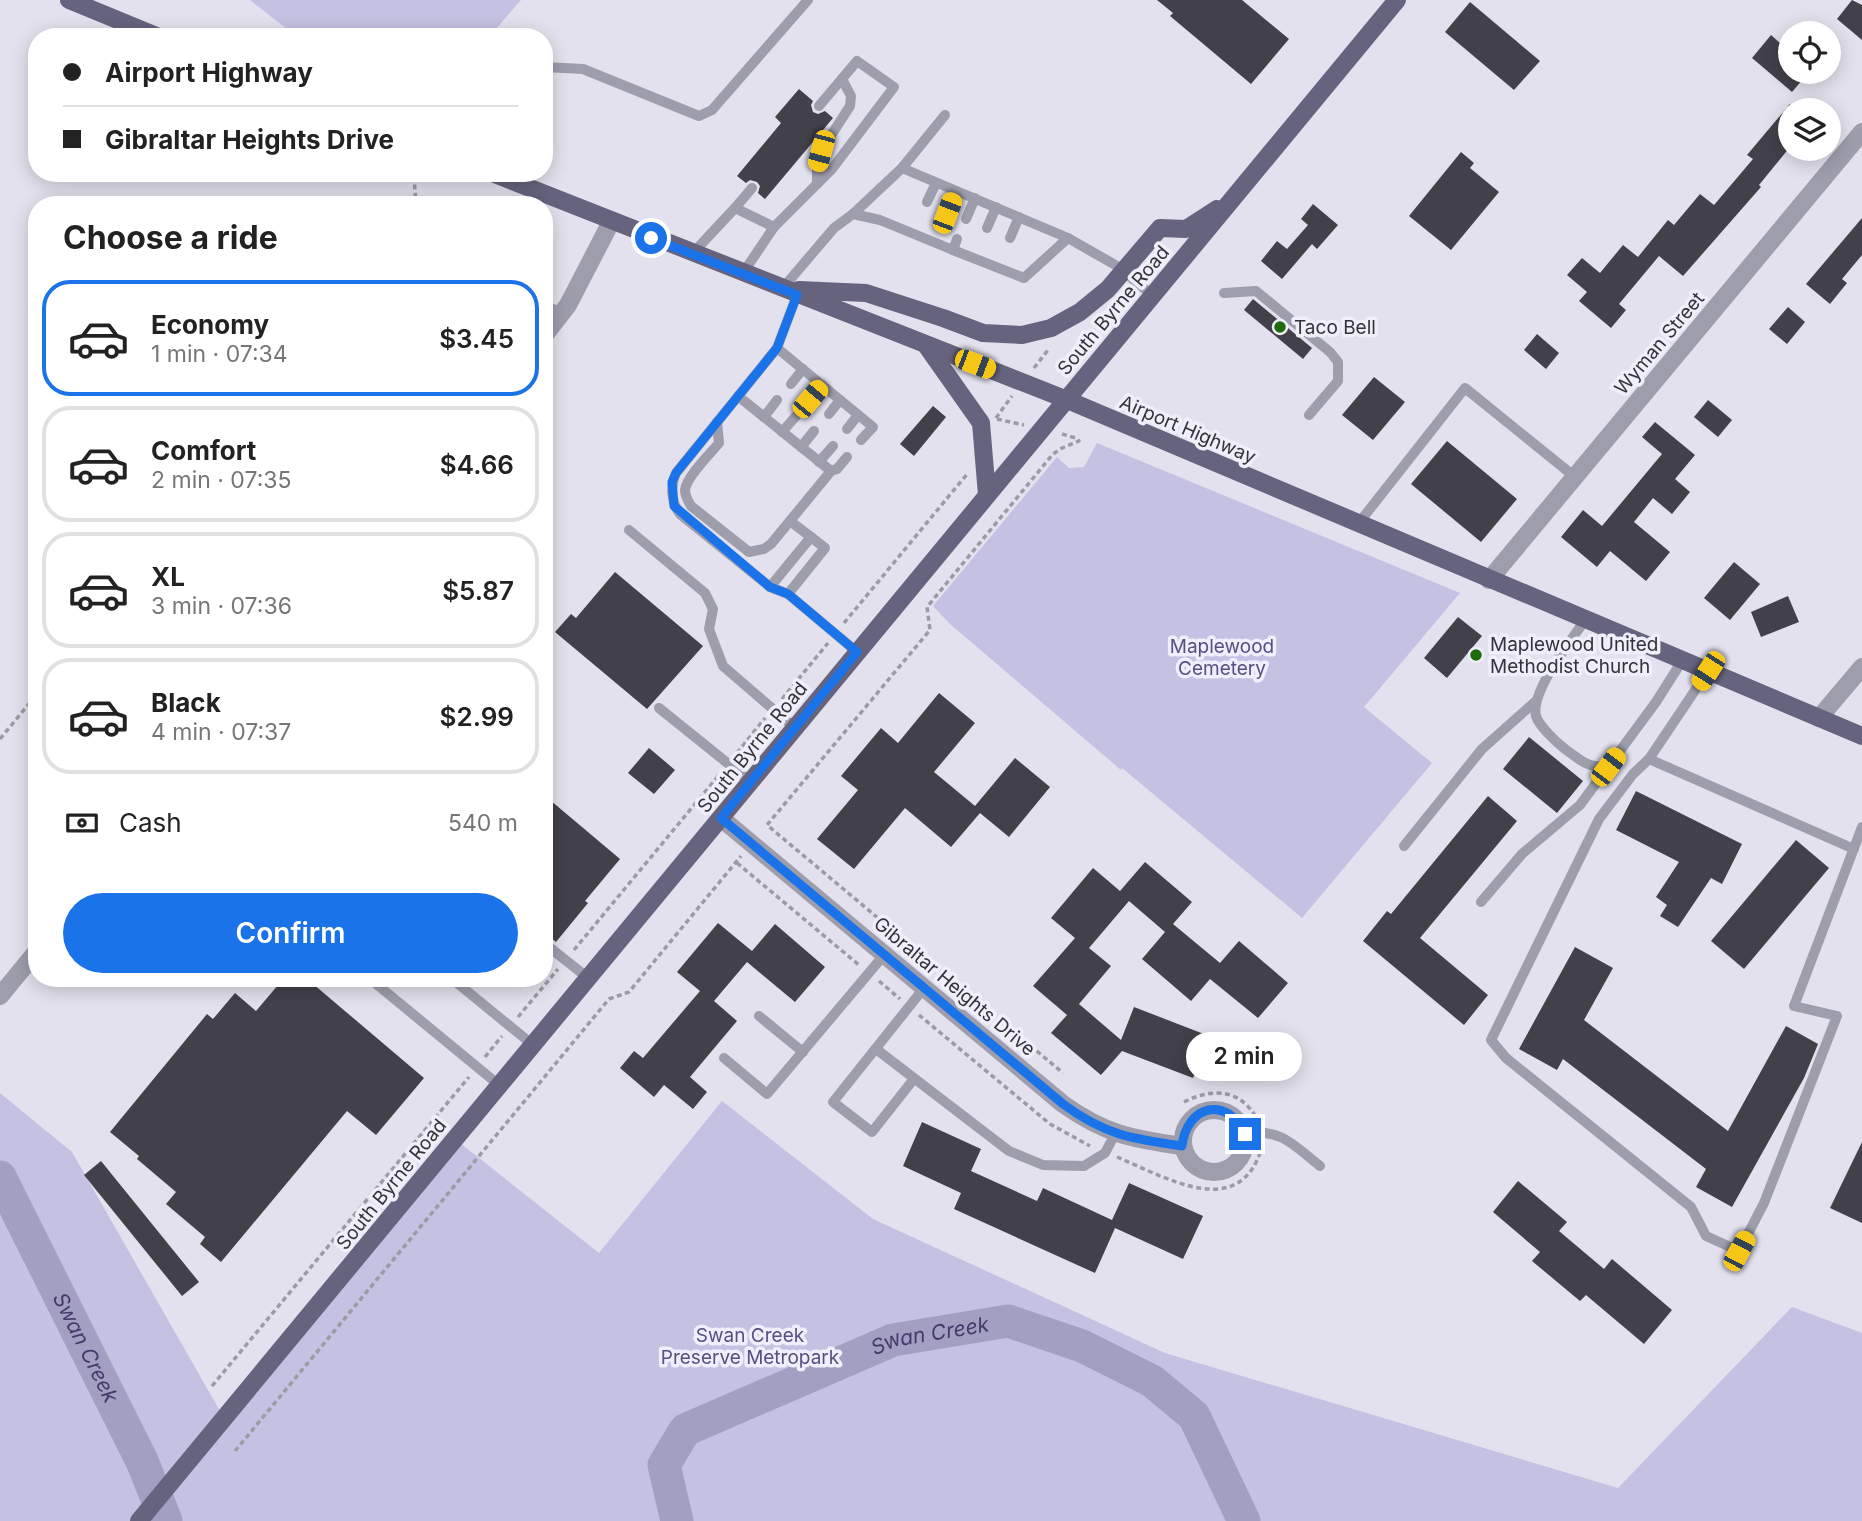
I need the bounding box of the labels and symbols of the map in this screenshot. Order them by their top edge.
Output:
car [806,128,837,174]
car [930,190,965,236]
route start [635,222,667,254]
street label: South Byrne Road [1053,241,1174,380]
street label: Wyman Street [1610,287,1709,399]
place label: Taco Bell [1294,316,1376,339]
marker: Taco Bell [1272,319,1288,335]
car [952,347,999,381]
car [789,376,832,422]
street label: Airport Highway [1116,390,1260,469]
place label: Maplewood United Methodist Church [1490,633,1658,678]
park label: Maplewood Cemetery [1170,635,1274,680]
marker: Maplewood United Methodist Church [1468,647,1484,663]
car [1688,648,1729,694]
street label: South Byrne Road [693,677,812,817]
car [1587,744,1630,790]
street label: Gibraltar Heights Drive [869,912,1040,1061]
callout: 2 min [1187,1032,1303,1082]
street label: South Byrne Road [332,1114,451,1254]
route end [1229,1118,1261,1150]
car [1720,1228,1759,1274]
water label: Swan Creek [48,1288,124,1407]
water label: Swan Creek [867,1311,991,1360]
park label: Swan Creek Preserve Metropark [661,1324,840,1369]

